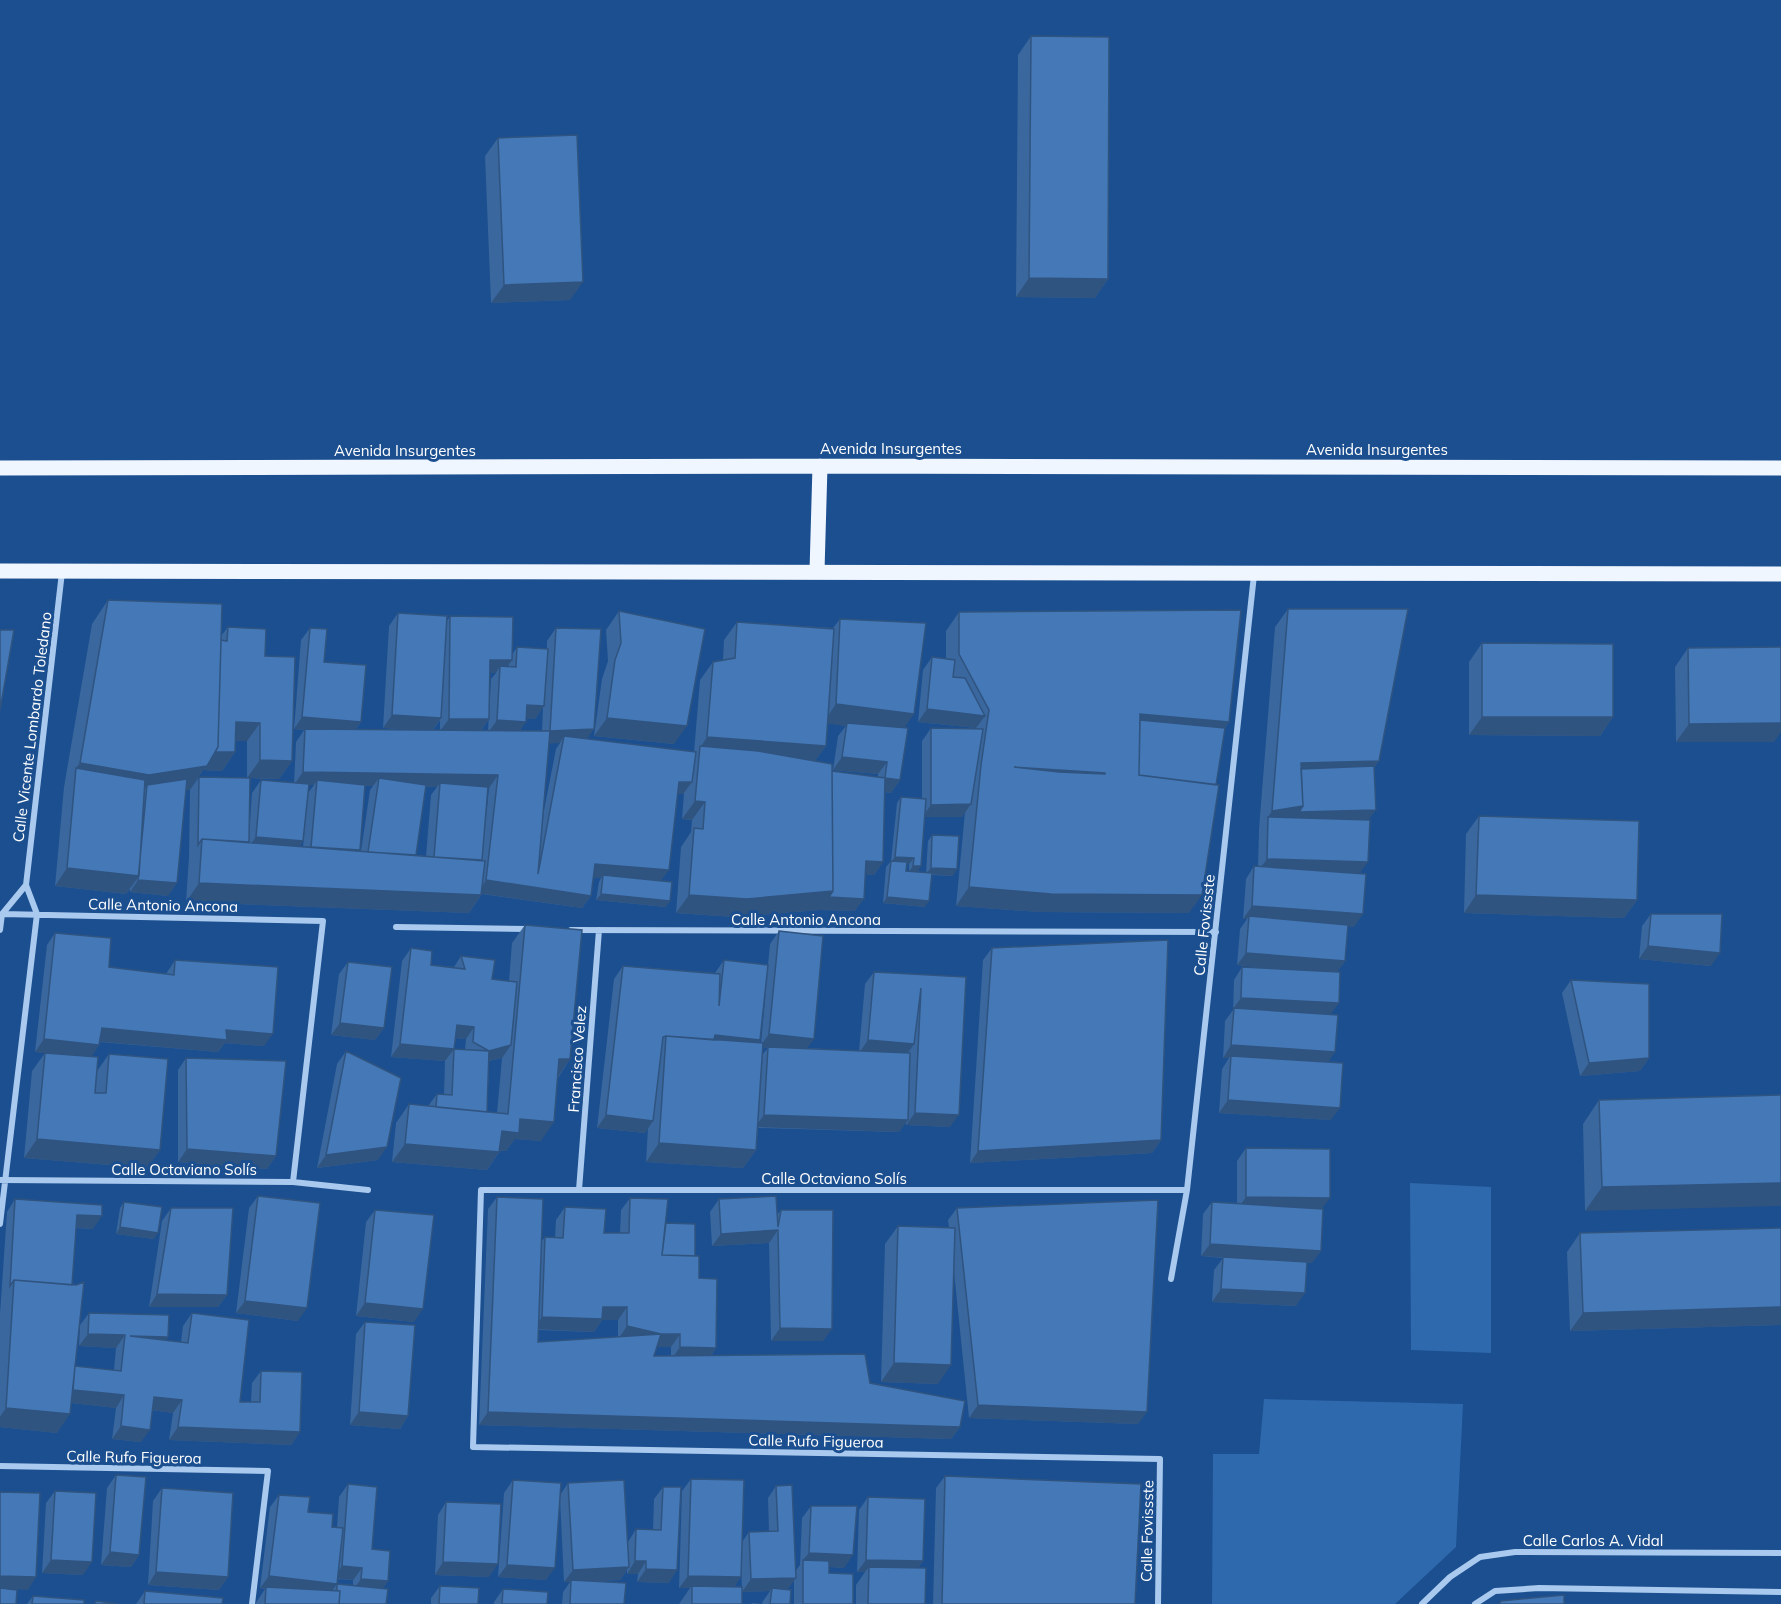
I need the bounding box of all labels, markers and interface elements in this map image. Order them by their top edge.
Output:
street label: Avenida Insurgentes [820,439,962,458]
street label: Avenida Insurgentes [1306,440,1448,459]
street label: Avenida Insurgentes [334,441,476,460]
street label: Calle Vicente Lombardo Toledano [8,611,56,843]
street label: Calle Fovissste [1189,873,1219,977]
street label: Calle Antonio Ancona [88,894,238,916]
street label: Calle Antonio Ancona [731,910,881,929]
street label: Francisco Velez [564,1005,590,1113]
street label: Calle Octaviano Solís [111,1160,257,1179]
street label: Calle Octaviano Solís [761,1169,907,1188]
street label: Calle Rufo Figueroa [748,1430,884,1452]
street label: Calle Rufo Figueroa [66,1446,202,1468]
street label: Calle Fovissste [1137,1480,1157,1582]
street label: Calle Carlos A. Vidal [1523,1531,1663,1550]

